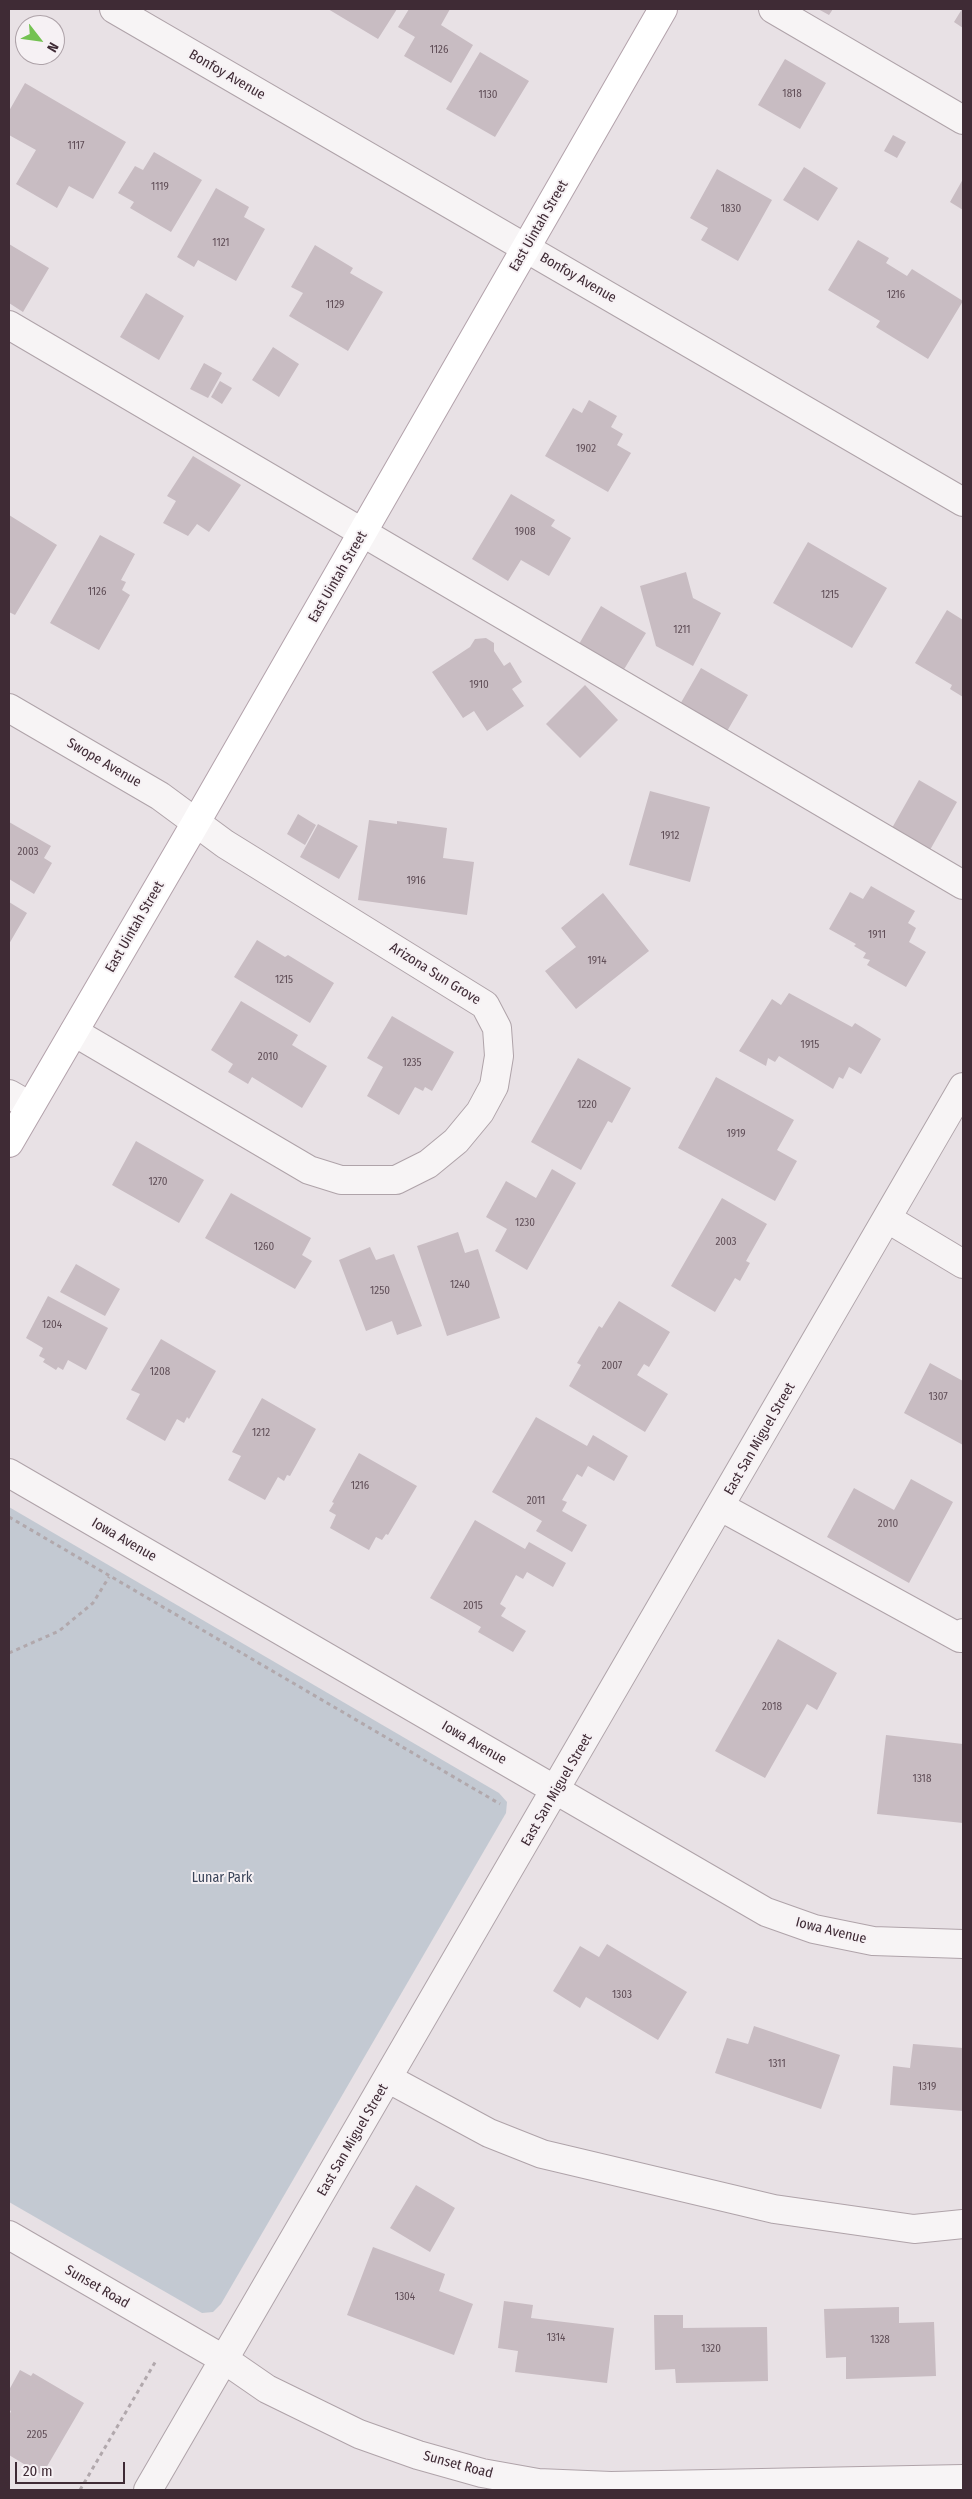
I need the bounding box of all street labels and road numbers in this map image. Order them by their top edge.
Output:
street label: Bonfoy Avenue [186,46,268,104]
street label: East Uintah Street [506,177,572,275]
street label: Bonfoy Avenue [537,249,619,307]
street label: East Uintah Street [305,528,371,626]
street label: Swope Avenue [64,735,144,791]
street label: East Uintah Street [102,878,168,976]
street label: Arizona Sun Grove [386,939,484,1009]
street label: East San Miguel Street [721,1380,799,1498]
street label: Iowa Avenue [89,1515,159,1565]
street label: Iowa Avenue [439,1718,509,1768]
street label: East San Miguel Street [518,1731,596,1849]
street label: Iowa Avenue [794,1914,868,1948]
street label: East San Miguel Street [314,2081,392,2199]
street label: Sunset Road [62,2262,132,2312]
street label: Sunset Road [421,2448,495,2482]

